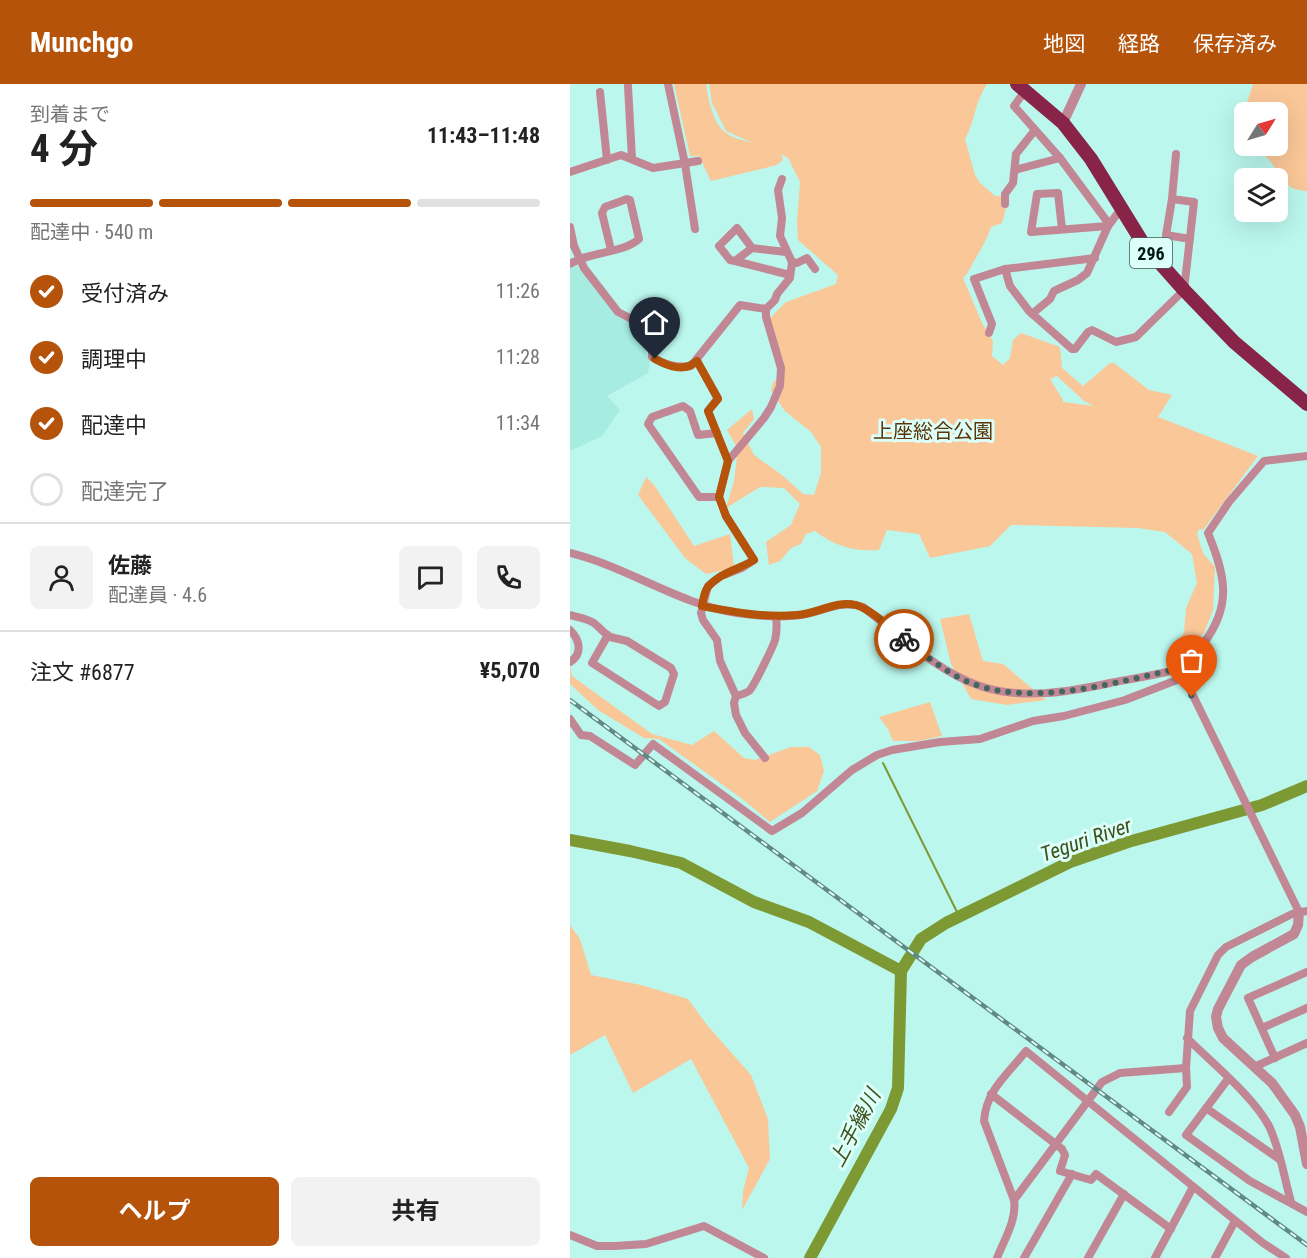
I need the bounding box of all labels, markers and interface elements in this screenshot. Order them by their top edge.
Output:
text: Munchgo [30,26,133,59]
text: 地図 [1043,32,1085,56]
text: 経路 [1118,32,1160,56]
text: 保存済み [1193,32,1277,56]
text: 到着まで [30,102,110,126]
north arrow [1234,102,1288,156]
map controls [1234,102,1288,222]
text: 11:43–11:48 [427,123,540,148]
text: 4 分 [30,126,98,172]
button: layers [1234,168,1288,222]
text: 配達中 · 540 m [30,220,153,244]
road number: 296 [1130,238,1172,268]
icon: check [30,275,63,308]
text: 11:26 [496,279,540,303]
text: 受付済み [81,281,169,306]
pin [629,297,680,359]
icon: home [638,306,671,339]
icon: check [30,341,63,374]
text: 11:28 [496,345,540,369]
text: 調理中 [81,347,147,372]
icon: check [30,407,63,440]
text: 11:34 [496,411,540,435]
text: 配達中 [81,413,147,438]
park label: 上座総合公園 [873,419,993,443]
text: 配達完了 [81,479,169,504]
button: person [30,546,93,609]
button: chat [399,546,462,609]
button: phone [477,546,540,609]
text: 佐藤 [108,553,152,578]
text: 配達員 · 4.6 [108,583,207,607]
courier [874,609,934,669]
icon: bike [888,623,921,656]
pin [1166,635,1217,697]
icon: bag [1175,644,1208,677]
text: ¥5,070 [480,658,540,683]
text: 注文 #6877 [30,660,135,685]
water label: Teguri River [1037,813,1135,867]
water label: 上手繰川 [825,1084,886,1171]
button: ヘルプ [30,1177,279,1246]
button: 共有 [291,1177,540,1246]

